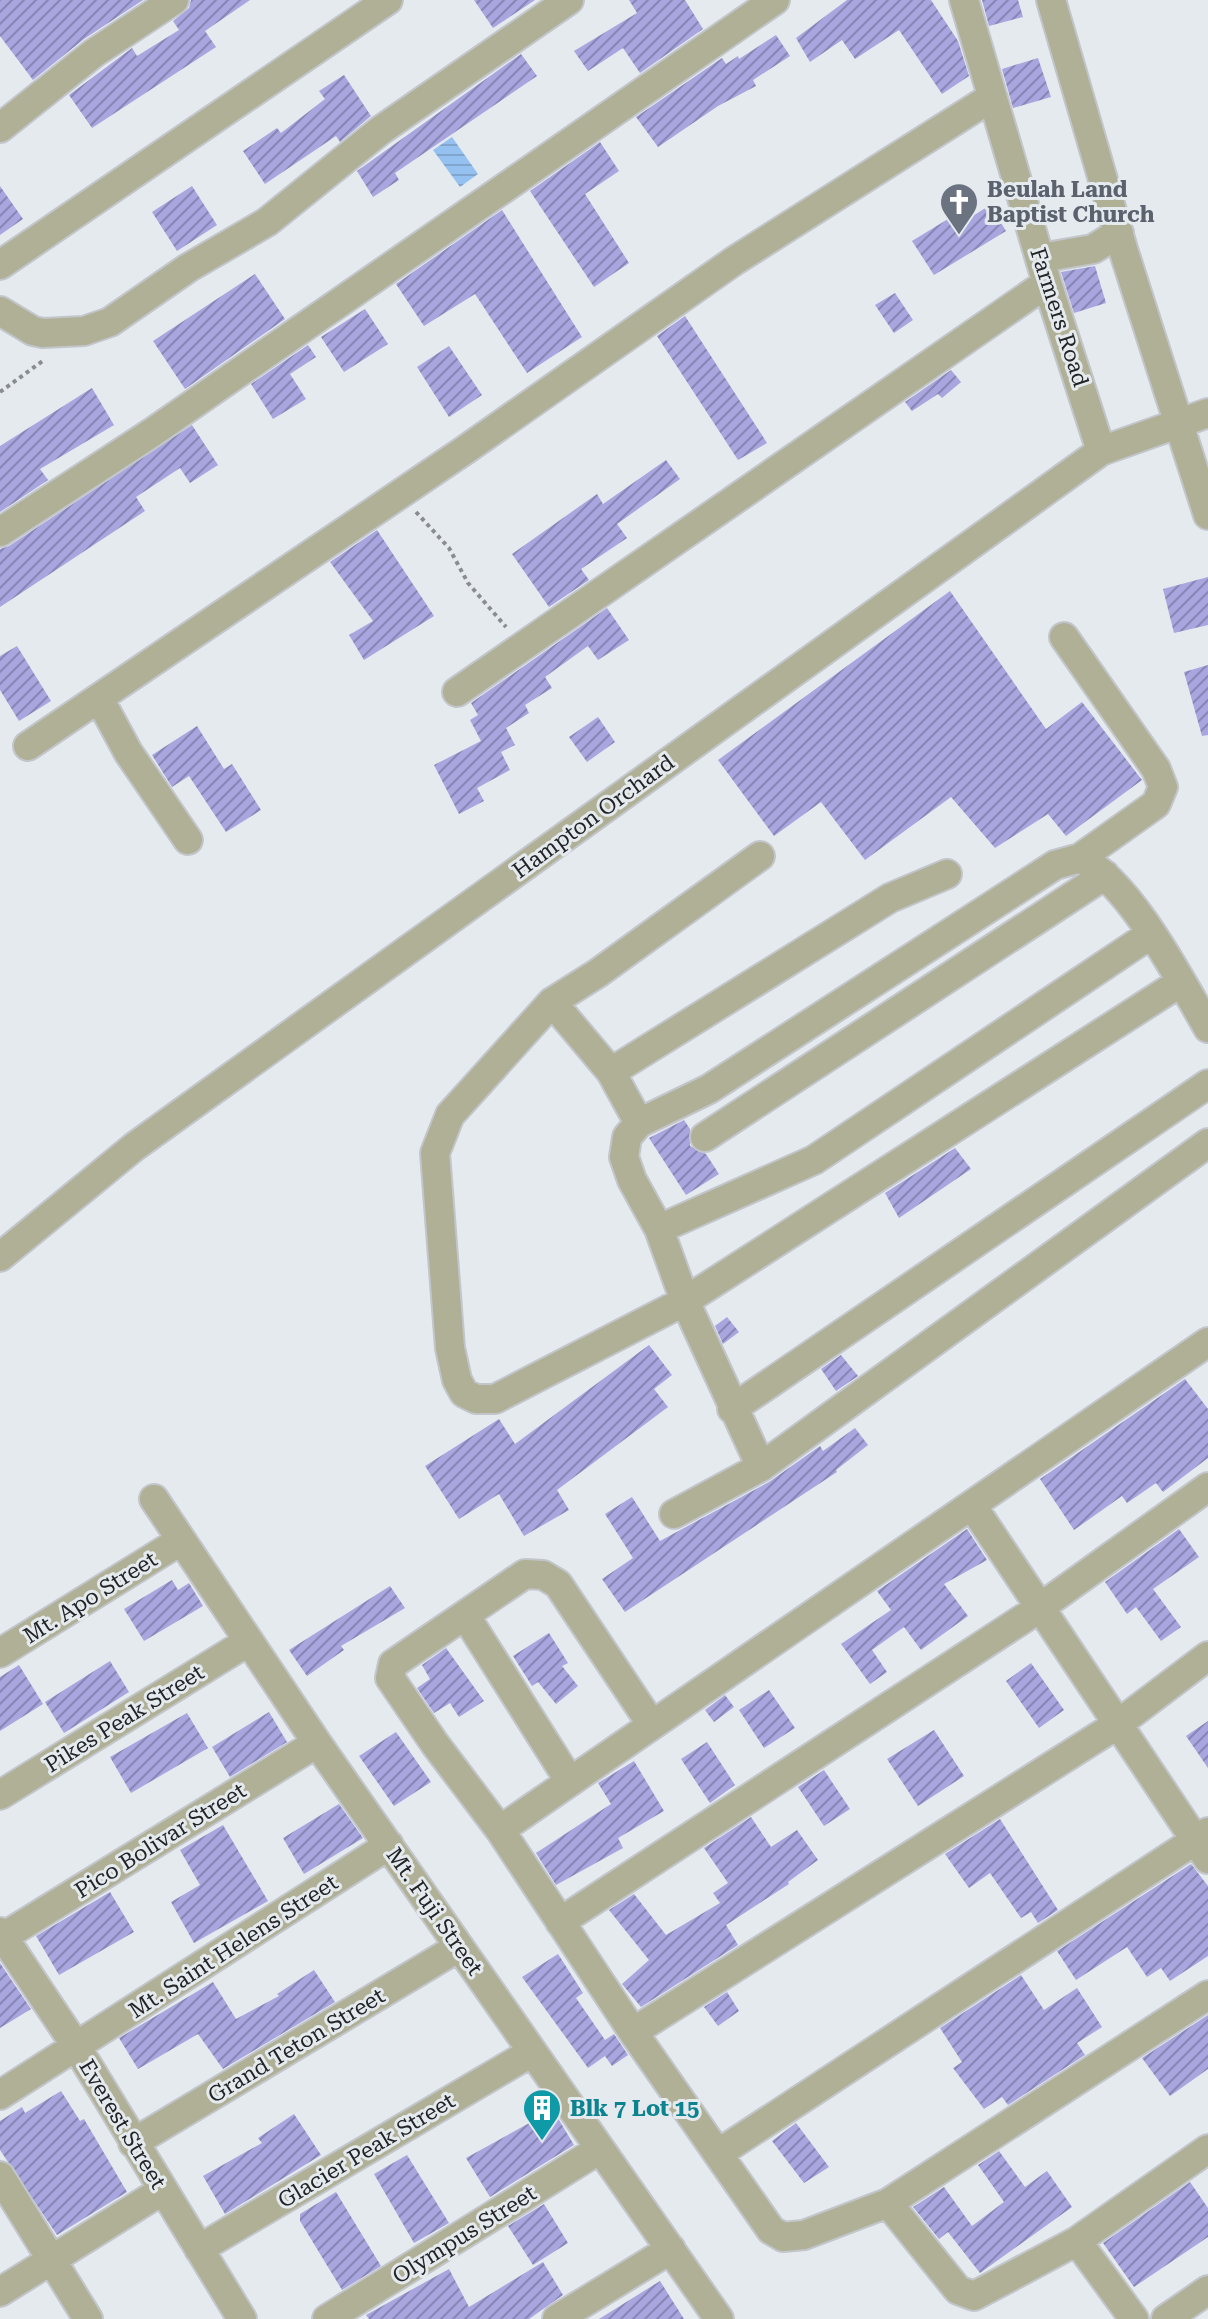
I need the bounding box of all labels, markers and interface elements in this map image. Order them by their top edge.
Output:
place label: Beulah Land Baptist Church [987,177,1155,227]
church icon: Beulah Land Baptist Church [938,181,980,236]
street label: Farmers Road [1025,245,1094,390]
street label: Hampton Orchard [508,749,679,883]
street label: Mt. Apo Street [19,1546,162,1648]
street label: Pikes Peak Street [40,1659,208,1777]
street label: Pico Bolivar Street [70,1778,250,1903]
street label: Mt. Fuji Street [381,1843,488,1980]
street label: Mt. Saint Helens Street [124,1870,342,2023]
street label: Grand Teton Street [203,1983,389,2108]
street label: Everest Street [74,2055,171,2193]
building icon: Blk 7 Lot 15 [521,2087,563,2142]
street label: Glacier Peak Street [273,2088,459,2213]
place label: Blk 7 Lot 15 [570,2096,699,2121]
street label: Olympus Street [388,2180,541,2289]

